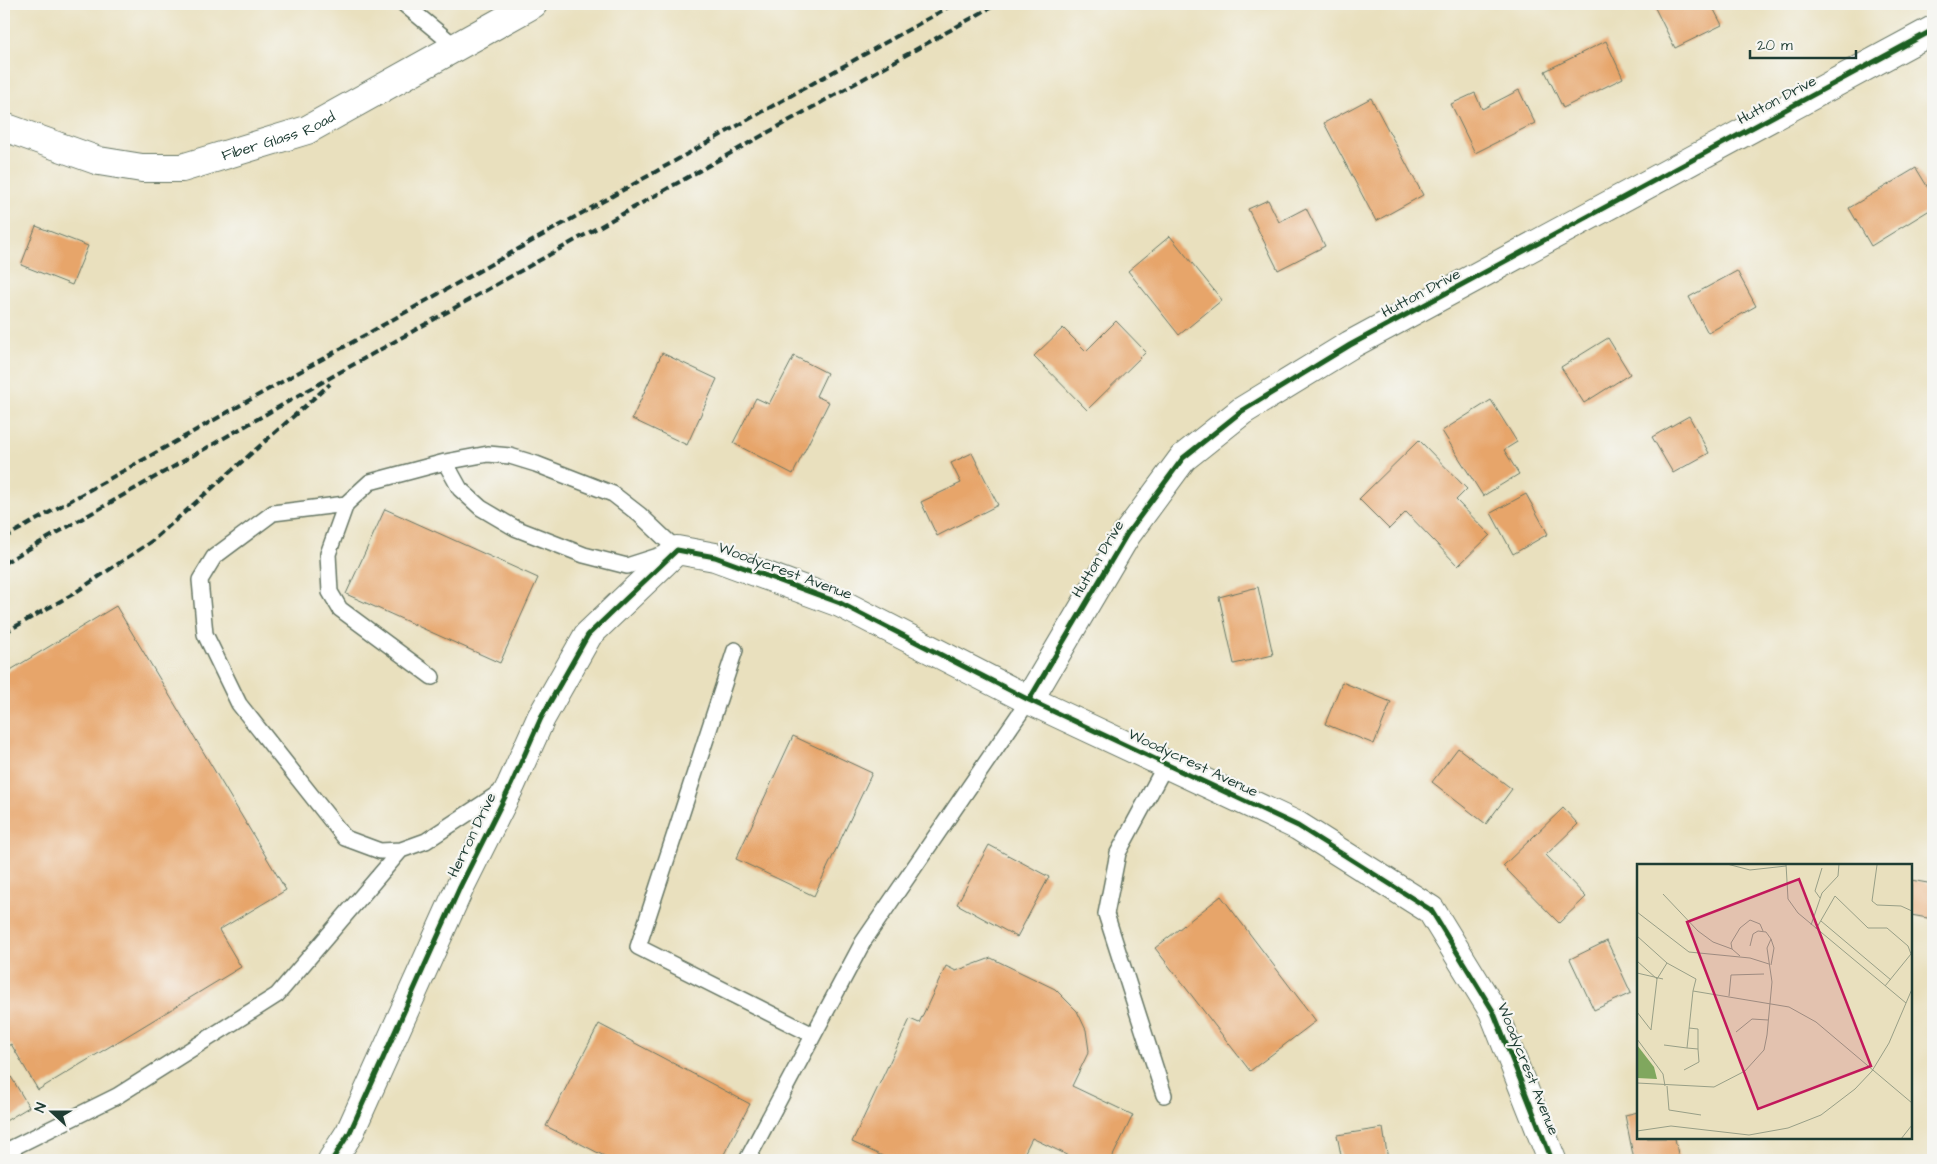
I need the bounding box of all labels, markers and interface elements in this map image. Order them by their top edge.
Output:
scale bar [1750,28,1856,60]
text: 20 m [1757,35,1793,56]
street label: Hutton Drive [1734,70,1820,130]
street label: Fiber Glass Road [219,106,339,166]
street label: Hutton Drive [1378,263,1464,323]
street label: Hutton Drive [1067,516,1129,602]
street label: Woodycrest Avenue [715,537,855,606]
street label: Woodycrest Avenue [1124,724,1261,803]
street label: Herron Drive [442,789,502,881]
inset map [1637,864,1912,1139]
street label: Woodycrest Avenue [1491,1000,1564,1139]
north arrow [28,1086,78,1136]
text: N [30,1100,52,1115]

